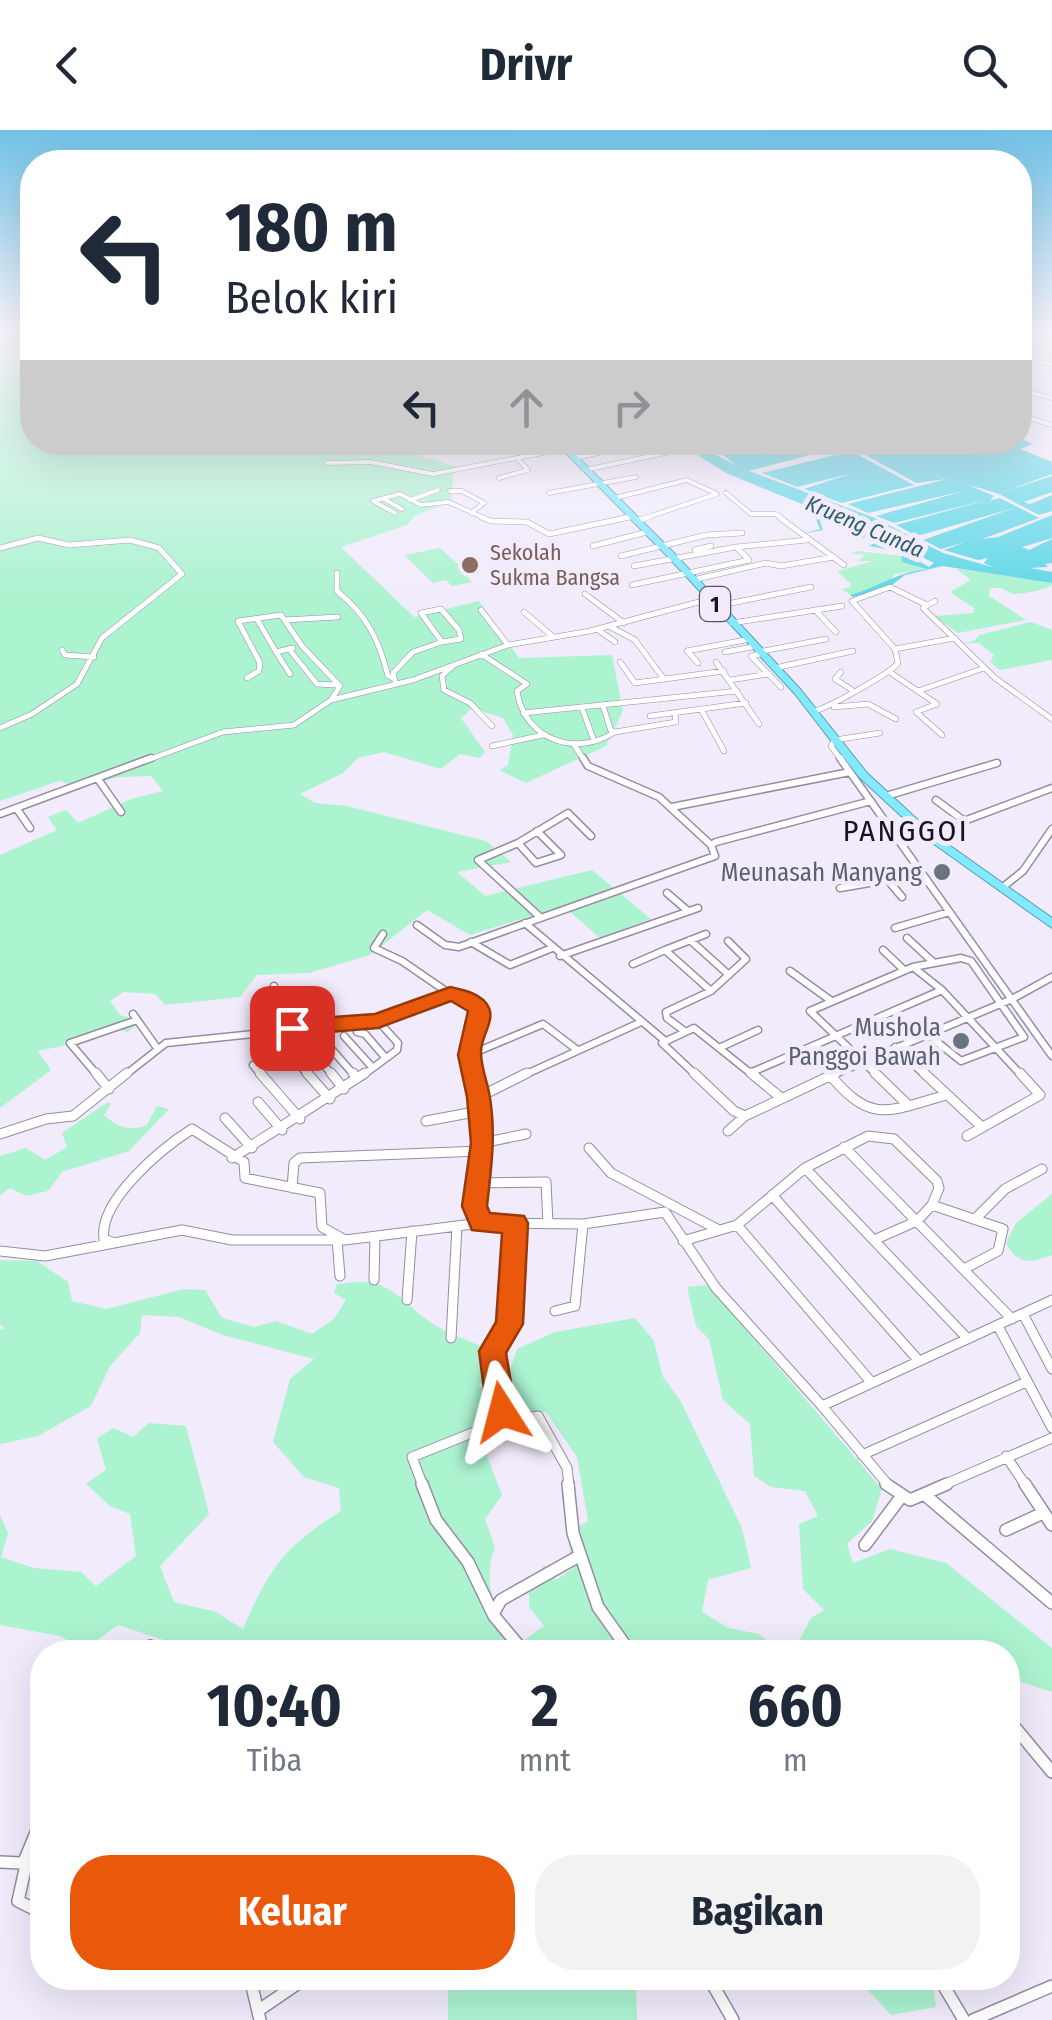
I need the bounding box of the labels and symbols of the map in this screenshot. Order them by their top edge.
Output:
water label: Krueng Cunda [802,489,928,563]
place label: Sekolah Sukma Bangsa [490,539,620,591]
marker: Sekolah Sukma Bangsa [459,554,481,576]
road number: 1 [700,587,730,621]
district label: PANGGOI [843,813,969,849]
place label: Meunasah Manyang [721,858,922,888]
marker: Meunasah Manyang [931,861,953,883]
pin [250,986,335,1071]
place label: Mushola Panggoi Bawah [788,1013,941,1072]
marker: Mushola Panggoi Bawah [950,1030,972,1052]
position arrow [450,1360,554,1464]

